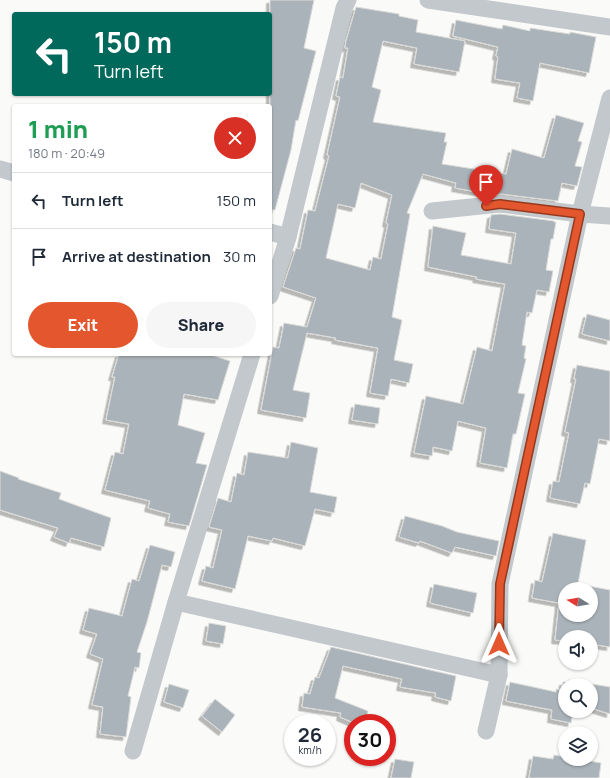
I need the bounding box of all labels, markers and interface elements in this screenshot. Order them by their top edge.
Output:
text: 150 m [94,23,172,61]
icon: left [28,28,80,80]
text: Turn left [94,59,164,83]
text: 1 min [28,112,88,145]
button: close [214,117,256,159]
text: 180 m · 20:49 [28,144,105,162]
pin [469,165,503,206]
icon: arrive [475,171,497,193]
icon: left [28,190,50,212]
text: Turn left [62,190,124,211]
text: 150 m [217,190,256,211]
icon: arrive [28,246,50,268]
text: Arrive at destination [62,246,211,267]
text: 30 m [223,246,256,267]
button: Exit [28,302,138,348]
button: Share [146,302,256,348]
north arrow [558,582,598,622]
map controls [558,582,598,766]
position arrow [478,623,520,665]
button: sound [558,630,598,670]
button: search [558,678,598,718]
speed limit sign: 30 [344,714,396,766]
text: 26 [298,721,322,748]
button: layers [558,726,598,766]
text: km/h [298,743,322,757]

